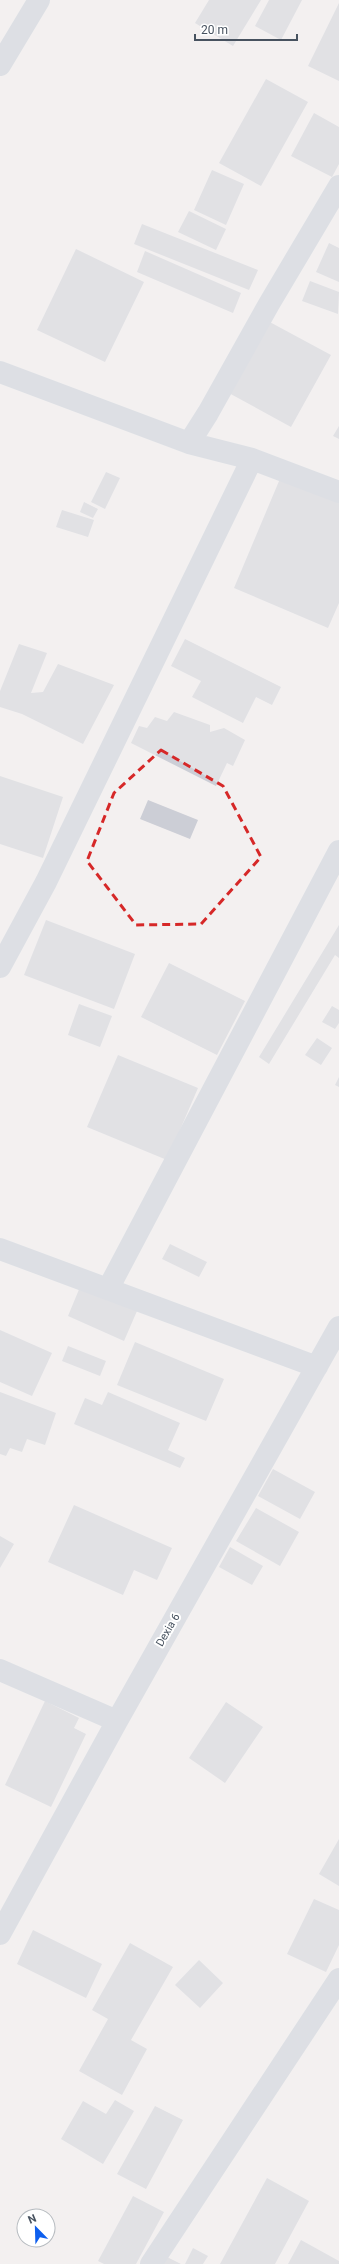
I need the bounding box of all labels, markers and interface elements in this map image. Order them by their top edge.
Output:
scale bar [195,16,297,42]
text: 20 m [201,23,228,37]
street label: Dexia 6 [153,1611,183,1649]
north arrow [16,2208,56,2248]
text: N [26,2212,39,2227]

